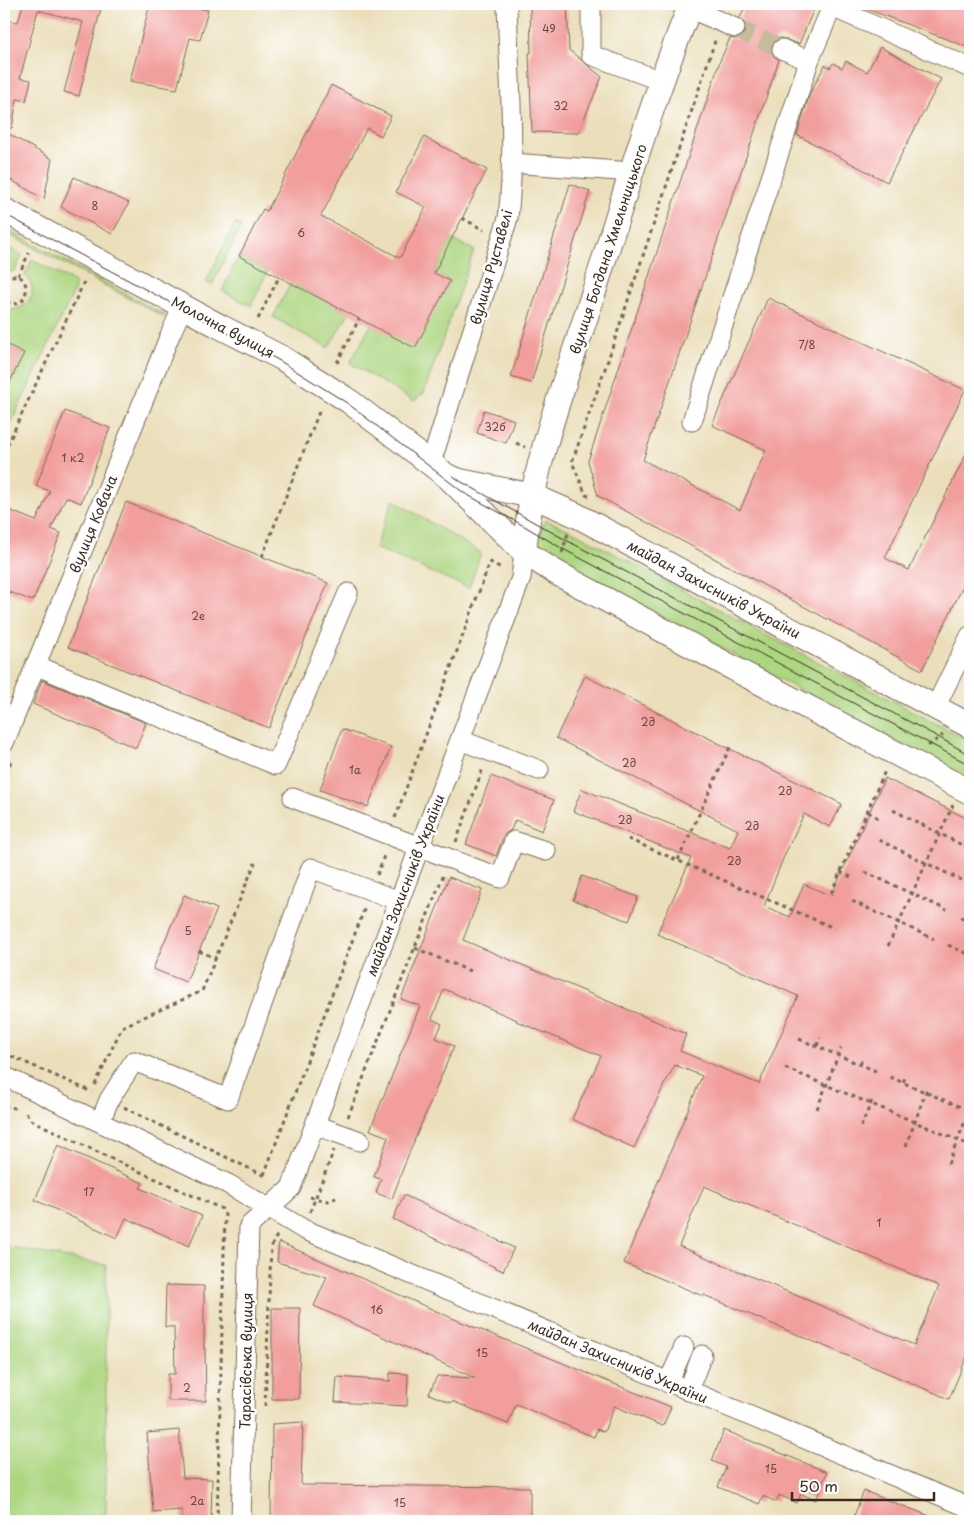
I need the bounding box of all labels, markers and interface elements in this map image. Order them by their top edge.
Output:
house number: 49 [542,20,556,37]
house number: 32 [554,97,569,114]
street label: вулиця Богдана Хмельницького [564,141,652,357]
house number: 8 [92,197,99,214]
street label: вулиця Руставелі [465,207,517,327]
house number: 6 [297,224,305,241]
street label: Молочна вулиця [168,291,278,363]
house number: 7/8 [799,336,816,353]
house number: 32б [484,418,506,435]
house number: 1 к2 [62,449,85,466]
street label: вулиця Ковача [64,472,122,576]
street label: майдан Захисників України [624,534,804,644]
house number: 2е [191,607,205,624]
house number: 2д [641,713,655,730]
house number: 2д [622,754,636,771]
house number: 1а [349,761,361,778]
house number: 2д [778,782,792,799]
street label: майдан Захисників України [361,791,449,979]
house number: 2д [618,811,632,828]
house number: 2д [745,817,759,834]
house number: 2д [727,852,741,869]
house number: 5 [184,922,192,939]
house number: 17 [84,1183,95,1200]
house number: 1 [877,1214,882,1231]
street label: Тарасівська вулиця [234,1292,258,1430]
house number: 16 [371,1301,384,1318]
street label: майдан Захисників України [525,1314,711,1408]
house number: 15 [476,1344,488,1361]
house number: 2 [183,1379,191,1396]
house number: 15 [765,1460,777,1477]
scale bar [792,1470,934,1502]
text: 50 m [799,1474,838,1497]
house number: 2а [190,1492,204,1509]
house number: 15 [394,1494,406,1511]

